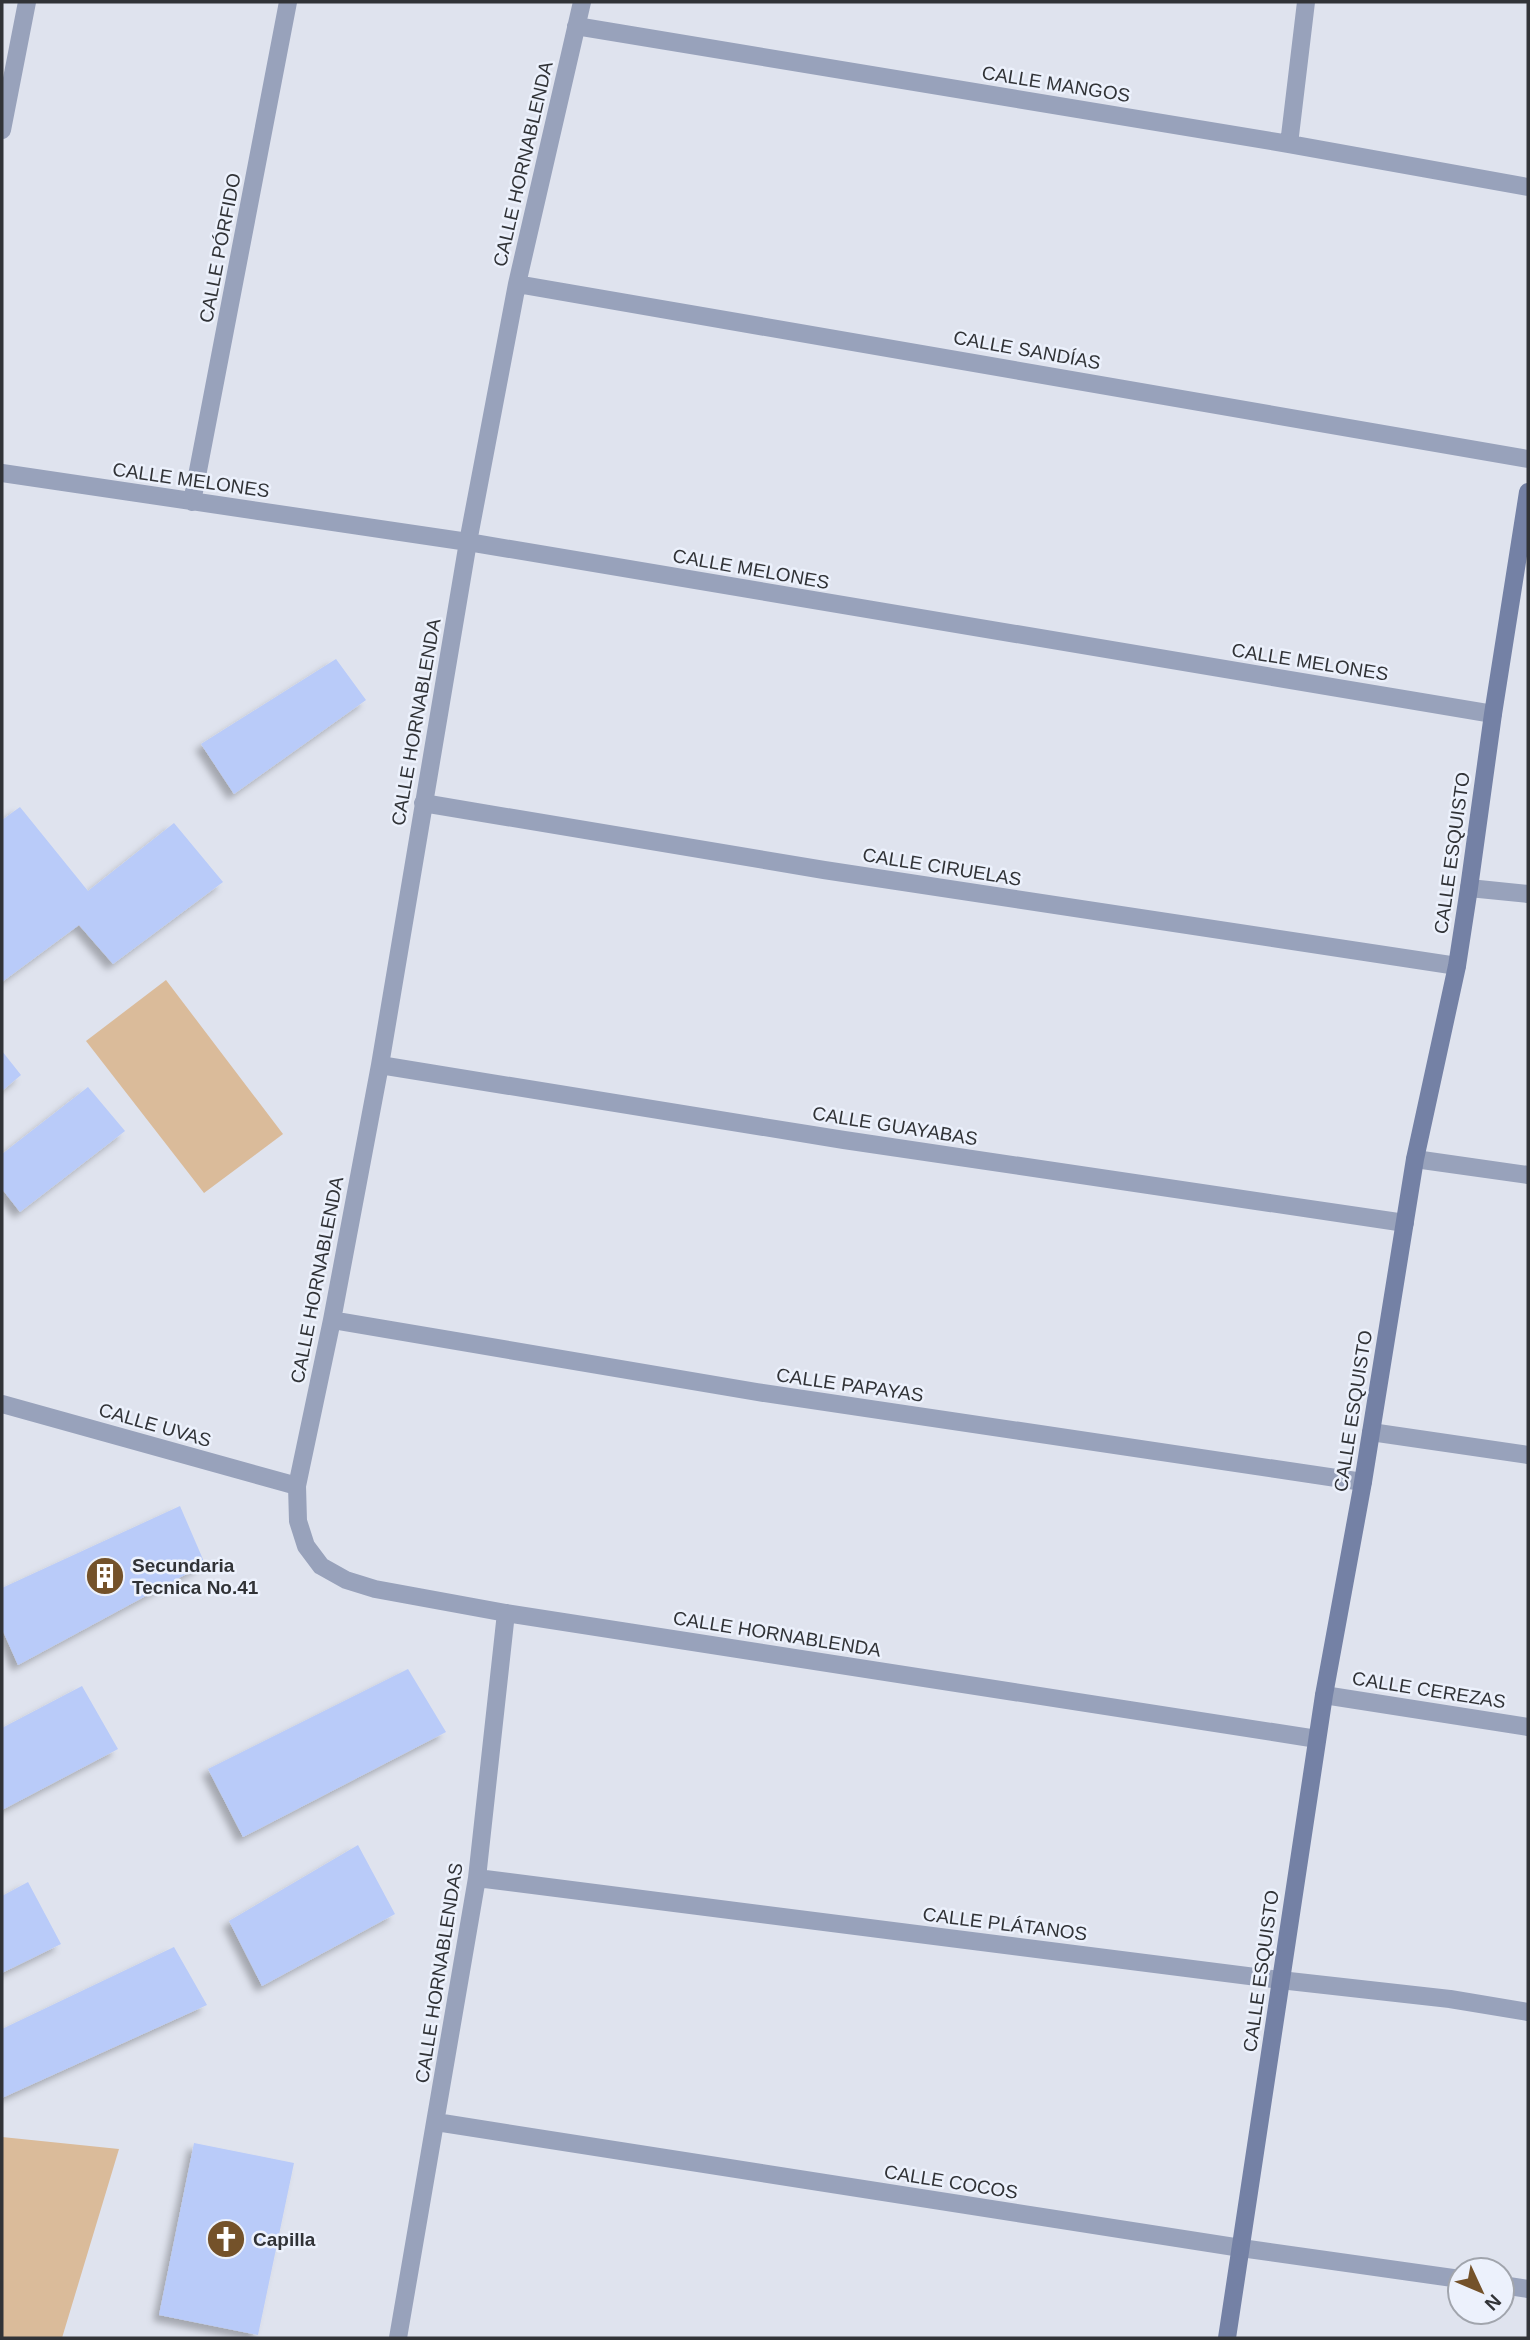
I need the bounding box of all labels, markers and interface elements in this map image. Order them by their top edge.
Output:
street label: CALLE HORNABLENDA [489,59,557,269]
street label: CALLE MANGOS [980,62,1132,106]
street label: CALLE PÓRFIDO [195,171,245,325]
street label: CALLE SANDÍAS [952,327,1102,373]
street label: CALLE MELONES [111,459,271,501]
street label: CALLE MELONES [671,545,831,593]
street label: CALLE HORNABLENDA [387,616,445,827]
street label: CALLE MELONES [1230,639,1390,685]
street label: CALLE ESQUISTO [1430,771,1474,935]
street label: CALLE CIRUELAS [861,844,1023,890]
street label: CALLE GUAYABAS [811,1103,979,1149]
street label: CALLE HORNABLENDA [287,1175,347,1385]
street label: CALLE ESQUISTO [1330,1329,1376,1493]
street label: CALLE PAPAYAS [775,1364,925,1406]
street label: CALLE UVAS [96,1399,214,1451]
building icon: Secundaria Tecnica No.41 [84,1555,126,1597]
place label: Secundaria Tecnica No.41 [132,1555,259,1598]
street label: CALLE HORNABLENDA [672,1607,883,1661]
street label: CALLE CEREZAS [1351,1667,1507,1713]
street label: CALLE HORNABLENDAS [411,1861,467,2085]
street label: CALLE ESQUISTO [1239,1889,1283,2053]
street label: CALLE PLÁTANOS [922,1903,1088,1945]
street label: CALLE COCOS [883,2161,1019,2203]
church icon: Capilla [205,2218,247,2260]
place label: Capilla [253,2229,316,2250]
north arrow [1446,2256,1516,2326]
text: N [1481,2290,1505,2315]

